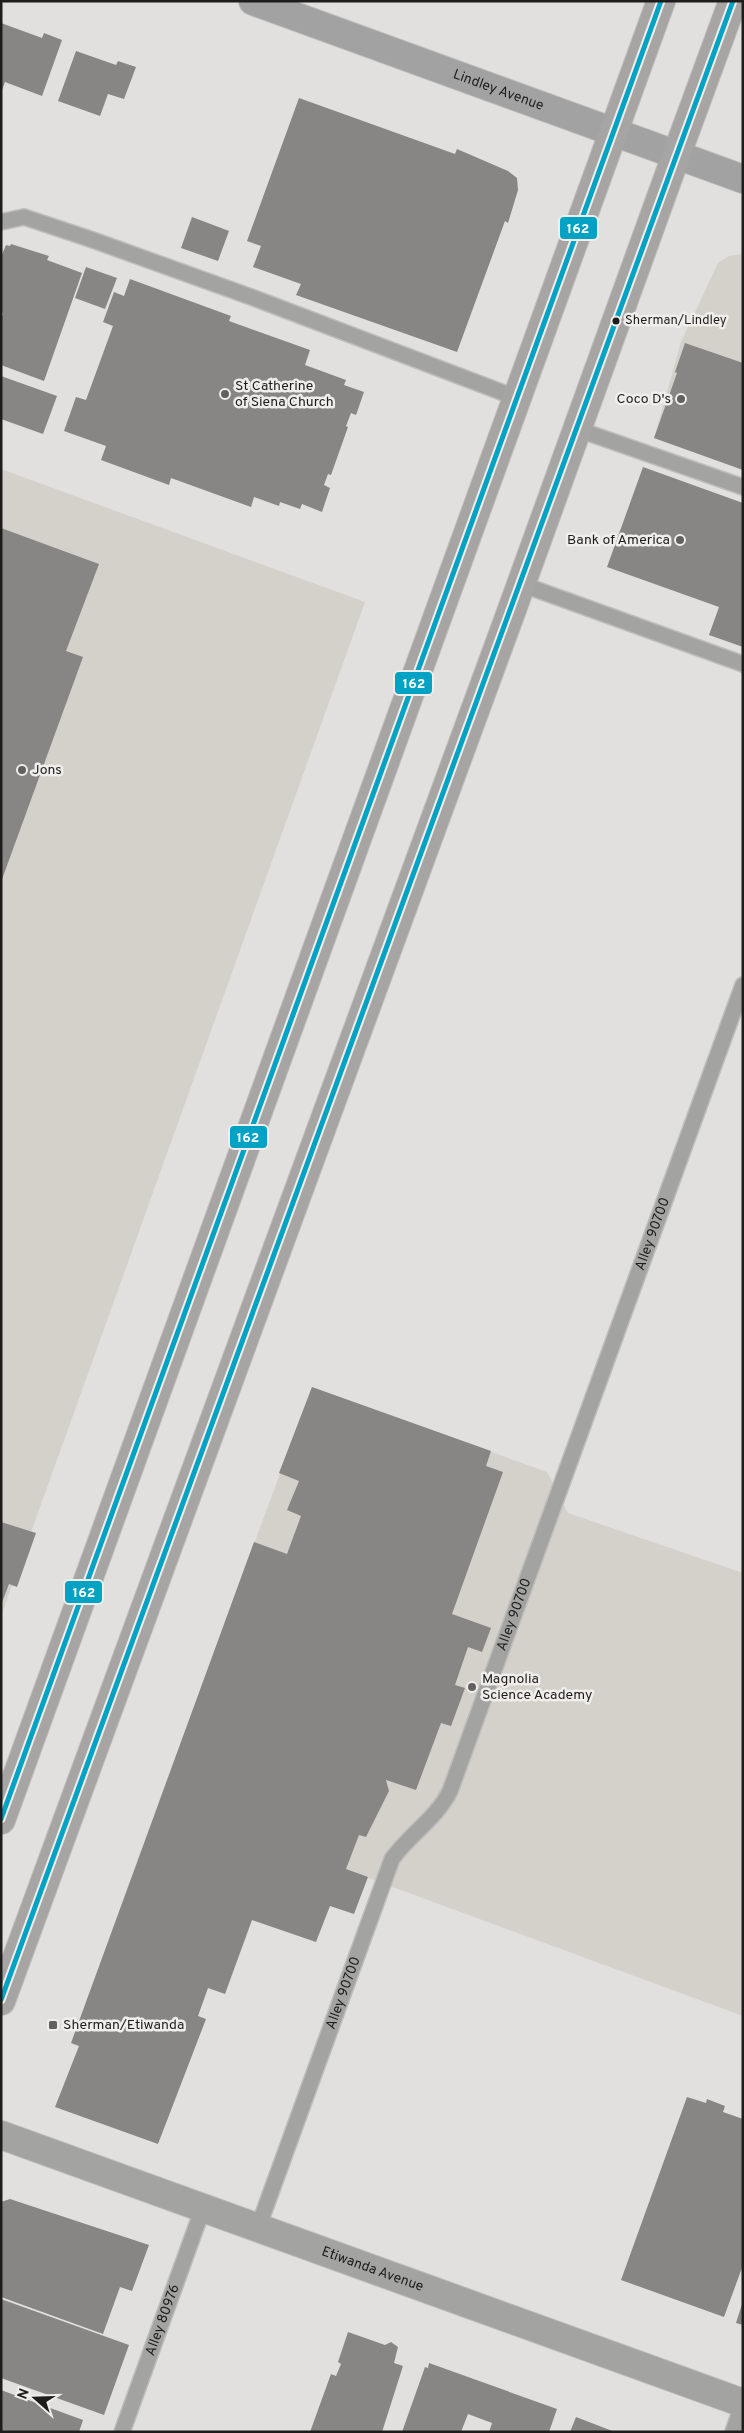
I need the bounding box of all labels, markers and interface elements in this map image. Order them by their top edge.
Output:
street label: Lindley Avenue [451,66,546,114]
line badge: 162 [559,216,598,240]
text: 162 [567,221,589,238]
place label: Sherman/Lindley [625,313,727,329]
marker: Sherman/Lindley [611,316,621,326]
place label: St Catherine of Siena Church [235,378,334,411]
marker: St Catherine of Siena Church [219,388,231,400]
place label: Coco D's [617,391,671,408]
marker: Coco D's [675,393,687,405]
place label: Bank of America [567,532,670,549]
marker: Bank of America [674,534,686,546]
line badge: 162 [394,671,433,695]
text: 162 [403,676,425,693]
place label: Jons [32,762,62,779]
marker: Jons [16,764,28,776]
line badge: 162 [229,1125,268,1149]
text: 162 [237,1130,259,1147]
street label: Alley 90700 [631,1195,674,1273]
street label: Alley 90700 [493,1576,535,1653]
line badge: 162 [64,1580,103,1604]
text: 162 [73,1585,95,1602]
place label: Magnolia Science Academy [482,1671,592,1704]
marker: Magnolia Science Academy [466,1681,478,1693]
street label: Alley 90700 [322,1954,364,2032]
place label: Sherman/Etiwanda [63,2017,184,2034]
marker: Sherman/Etiwanda [47,2019,59,2031]
street label: Etiwanda Avenue [319,2243,426,2295]
street label: Alley 80976 [142,2282,183,2358]
north arrow [10,2373,60,2423]
text: N [14,2386,34,2402]

